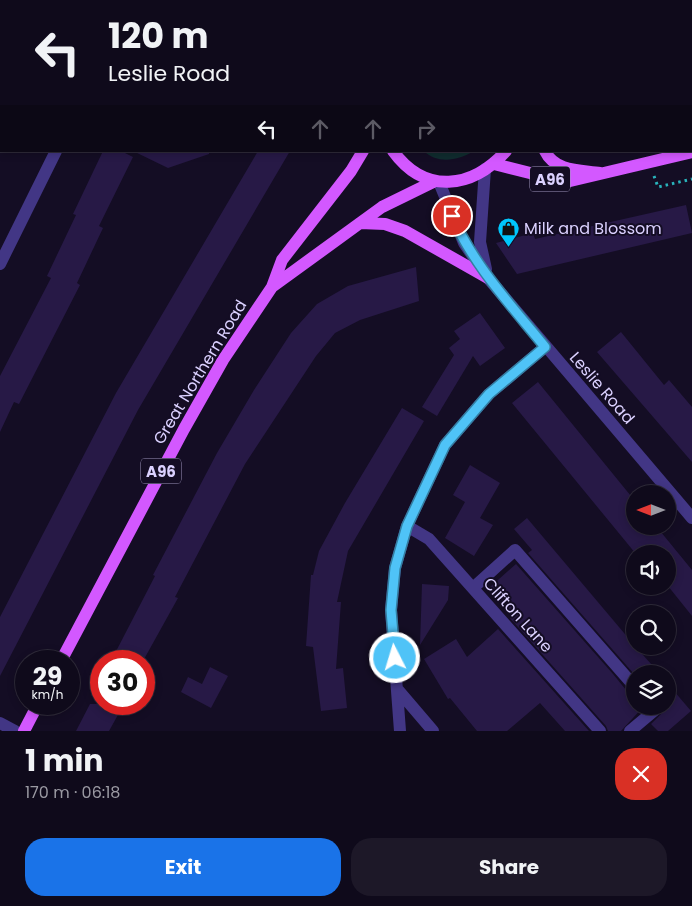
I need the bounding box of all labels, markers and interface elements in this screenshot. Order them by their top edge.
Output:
text: 120 m [108,11,208,60]
icon: left [25,20,90,85]
text: Leslie Road [108,58,230,89]
icon: left [253,115,281,143]
icon: ahead [306,115,334,143]
icon: ahead [359,115,387,143]
icon: right [412,115,440,143]
road number: A96 [530,166,570,192]
pin [431,195,473,237]
icon: arrive [438,202,466,230]
shop icon: Milk and Blossom [496,216,520,247]
place label: Milk and Blossom [524,217,662,240]
street label: Great Northern Road [148,295,252,449]
street label: Leslie Road [564,347,640,429]
road number: A96 [141,458,181,484]
north arrow [626,485,676,535]
map controls [626,485,676,715]
button: sound [626,545,676,595]
street label: Clifton Lane [478,572,558,658]
button: search [626,605,676,655]
position arrow [368,631,420,683]
speed limit sign: 30 [90,650,155,715]
text: 29 [33,659,62,694]
button: layers [626,665,676,715]
text: km/h [32,686,63,703]
text: 1 min [25,739,103,782]
button: close [615,748,667,800]
text: 170 m · 06:18 [25,781,120,804]
button: Exit [25,838,341,896]
button: Share [351,838,667,896]

